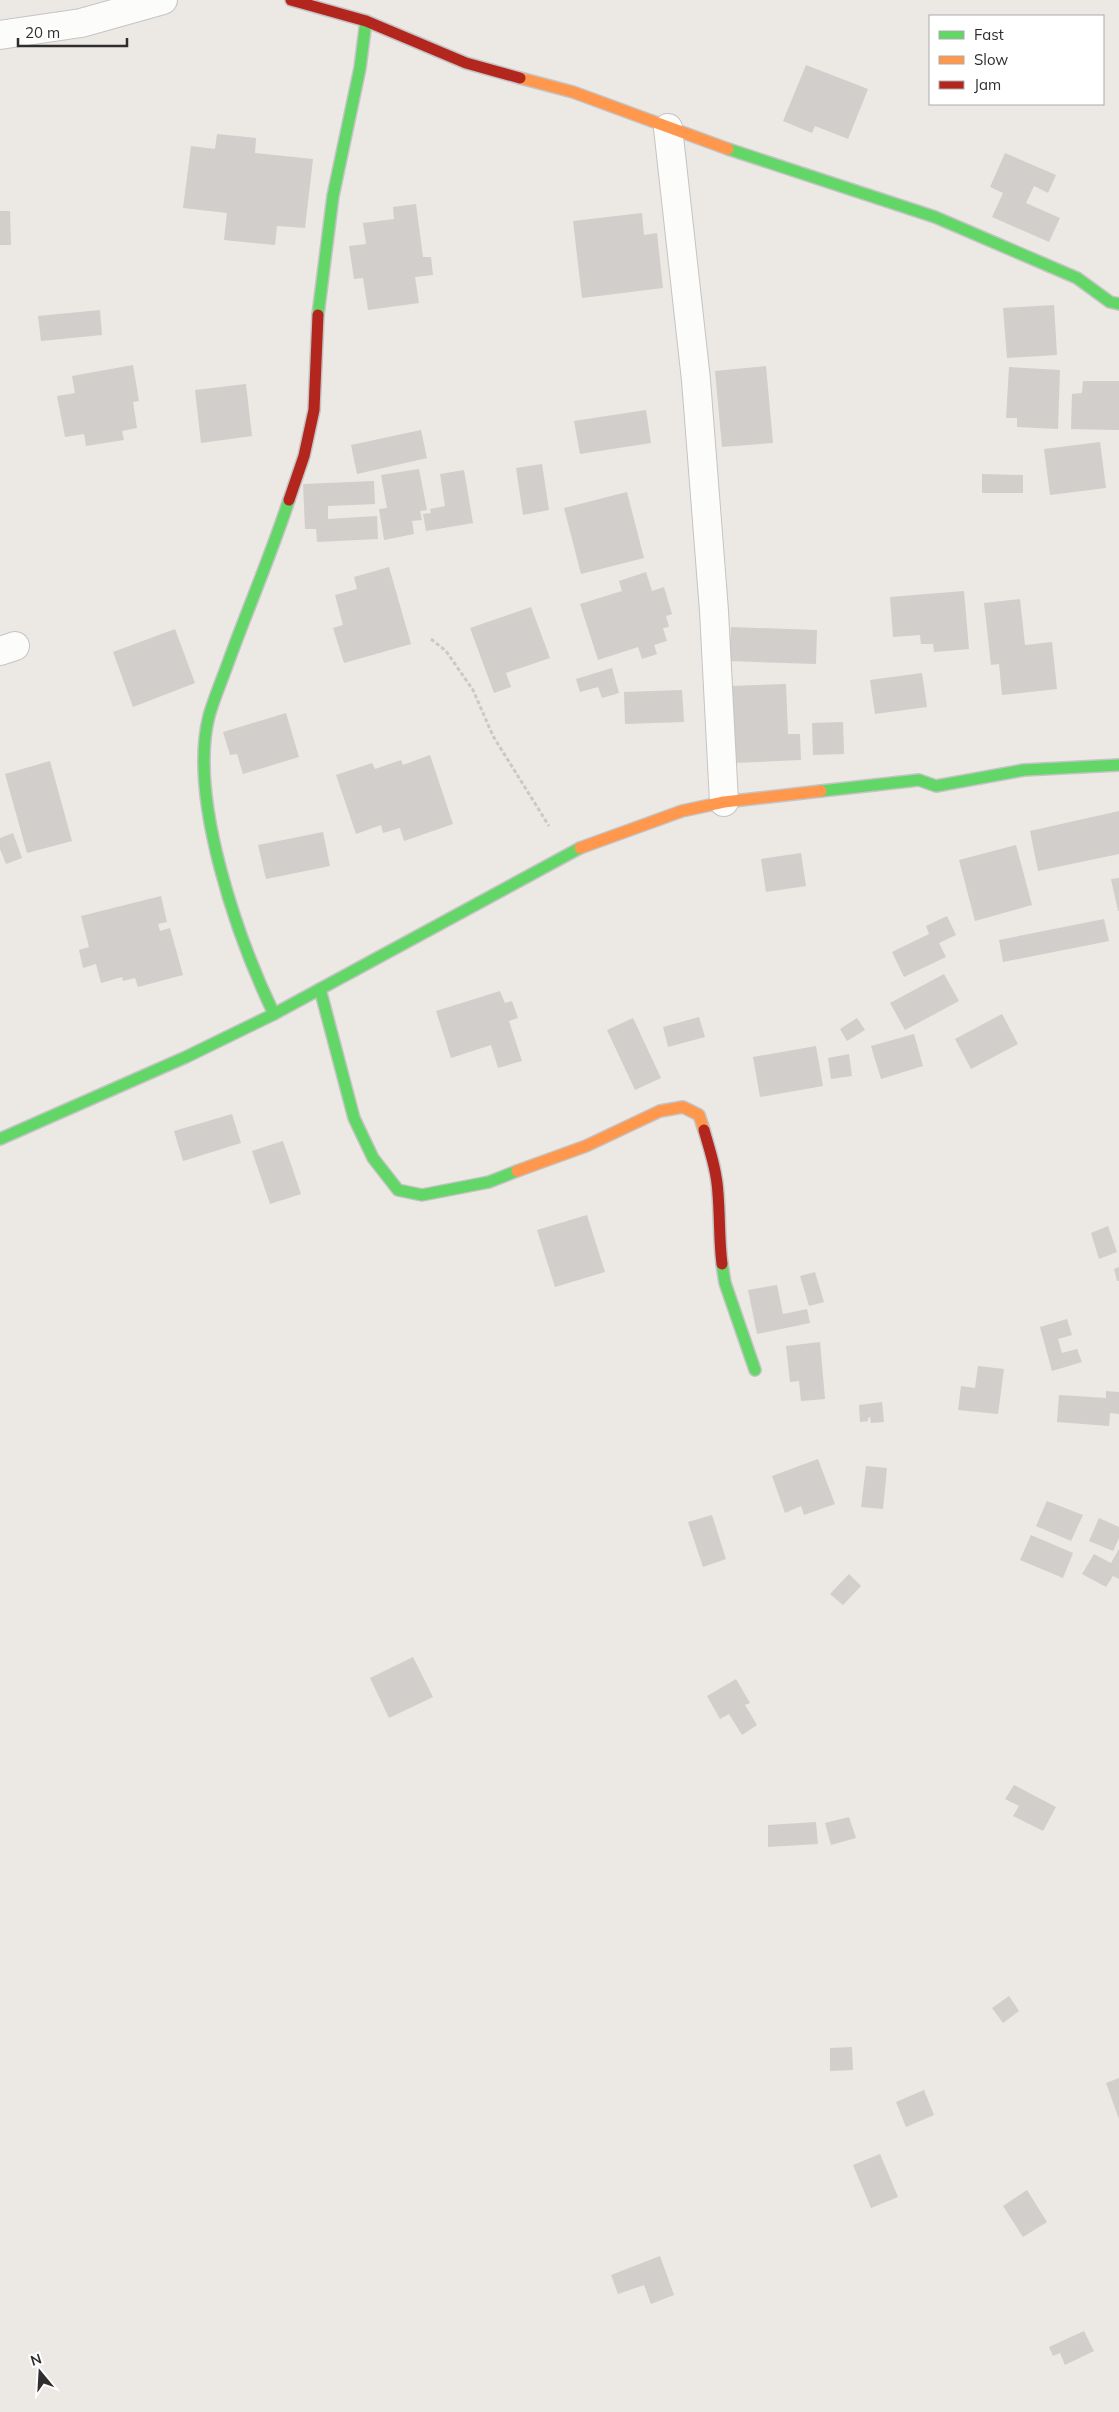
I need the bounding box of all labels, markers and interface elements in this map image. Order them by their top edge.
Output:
scale bar [18,15,126,47]
legend [929,15,1104,105]
text: 20 m [25,23,60,42]
text: Fast [974,25,1004,44]
text: Slow [974,50,1008,69]
text: Jam [974,75,1001,94]
north arrow [15,2347,65,2397]
text: N [28,2349,44,2370]

